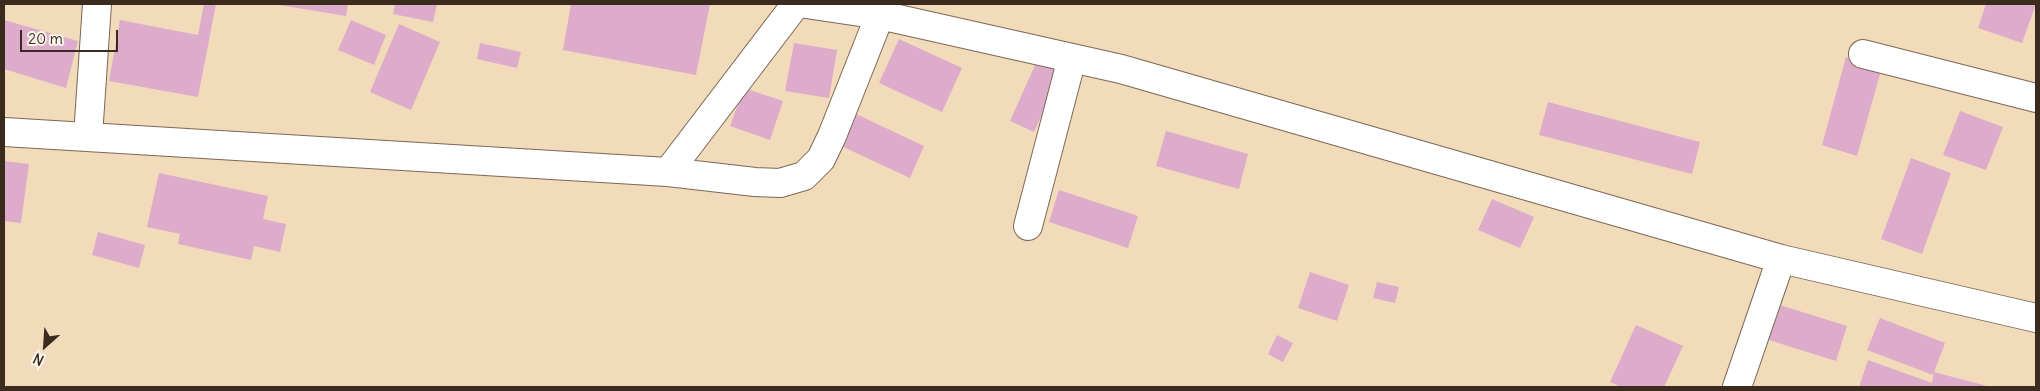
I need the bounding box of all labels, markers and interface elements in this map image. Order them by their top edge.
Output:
scale bar [22,20,120,52]
text: 20 m [28,29,63,48]
north arrow [20,321,70,371]
text: N [30,349,47,370]

